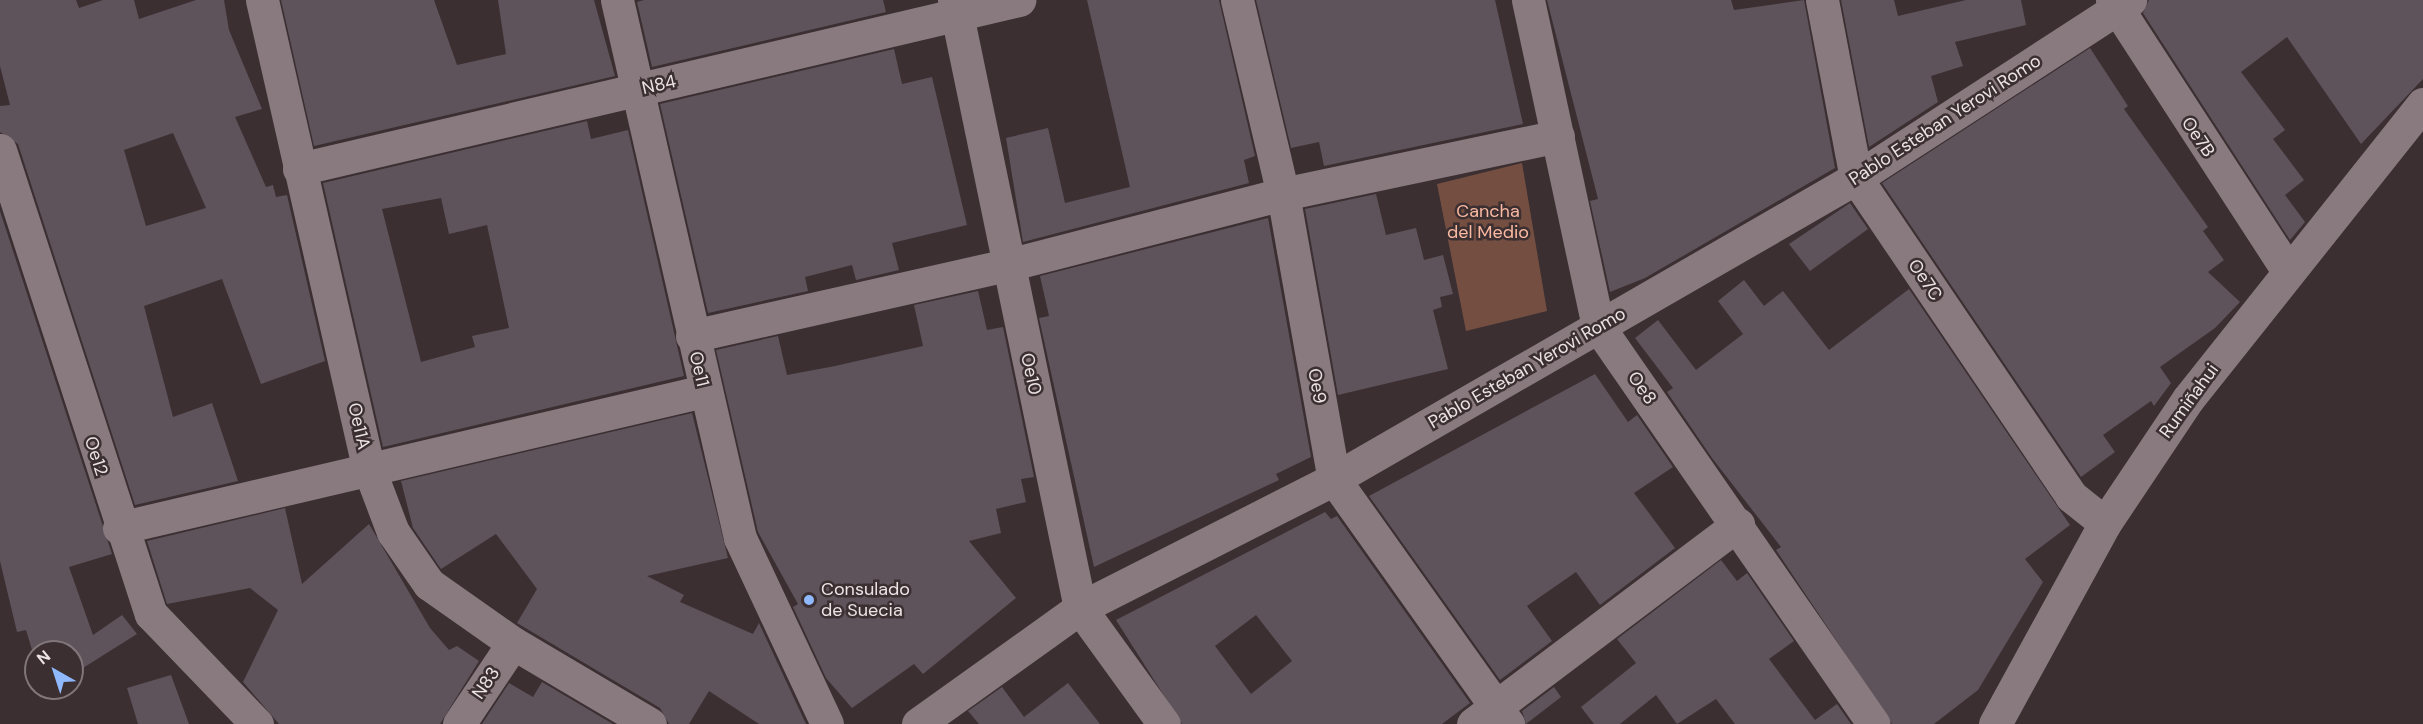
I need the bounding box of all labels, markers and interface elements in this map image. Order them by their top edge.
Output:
street label: Pablo Esteban Yerovi Romo [1845,50,2045,190]
street label: N84 [640,71,678,99]
street label: Oe7B [2177,113,2219,161]
park label: Cancha del Medio [1447,201,1529,244]
street label: Oe7C [1903,255,1947,305]
street label: Pablo Esteban Yerovi Romo [1424,303,1630,433]
street label: Oe11 [684,349,714,389]
street label: Oe10 [1016,351,1046,397]
street label: Rumiñahui [2155,360,2223,442]
street label: Oe9 [1303,367,1331,405]
street label: Oe8 [1623,367,1661,409]
street label: Oe11A [343,401,375,451]
street label: Oe12 [80,434,112,478]
place label: Consulado de Suecia [821,579,910,622]
marker: Consulado de Suecia [802,593,816,607]
north arrow [24,640,84,700]
text: N [32,645,55,669]
street label: N83 [468,663,504,703]

